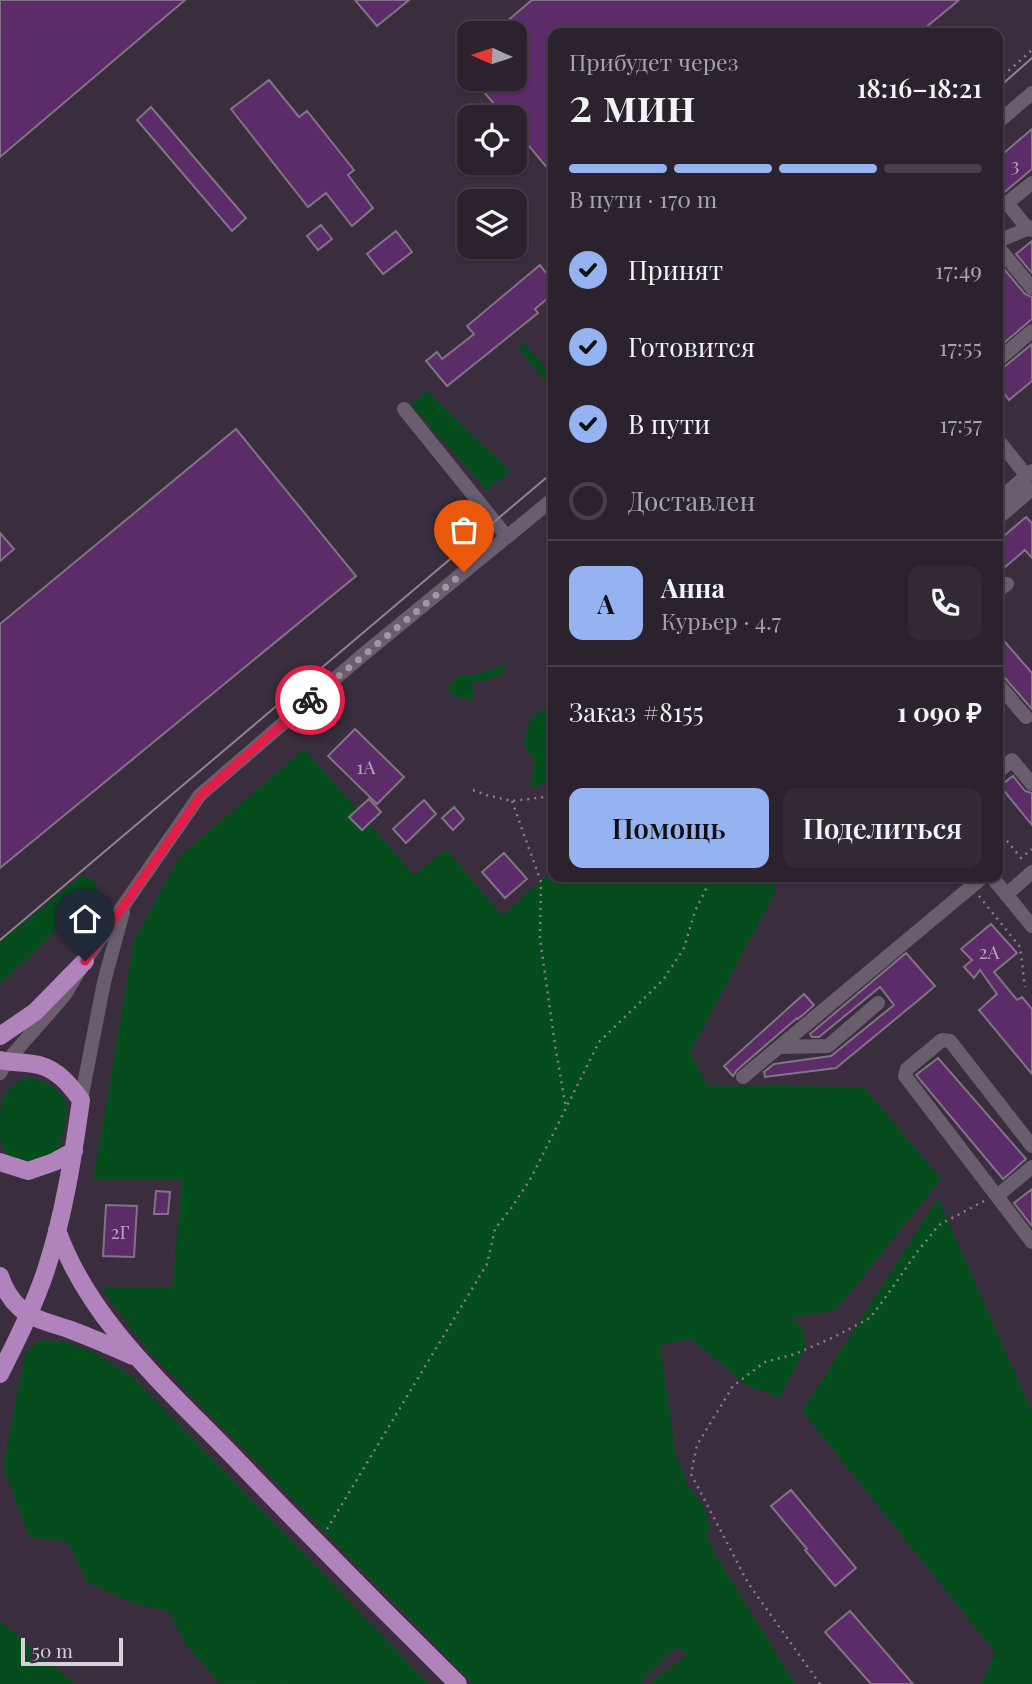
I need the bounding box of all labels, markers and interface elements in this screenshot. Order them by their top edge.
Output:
north arrow [457,21,527,91]
map controls [457,21,527,259]
text: Прибудет через [569,46,738,77]
text: 18:16–18:21 [857,70,982,105]
text: 2 мин [569,72,695,134]
button: locate [457,105,527,175]
house number: 3 [1011,151,1019,177]
text: В пути · 170 m [569,183,717,214]
button: layers [457,189,527,259]
icon: check [569,251,607,289]
text: Принят [628,252,723,287]
text: 17:49 [935,254,982,285]
icon: check [569,328,607,366]
text: Готовится [628,329,755,364]
text: 17:55 [939,331,982,362]
icon: check [569,405,607,443]
text: В пути [628,406,710,441]
text: 17:57 [939,408,982,439]
text: Доставлен [628,483,755,518]
pin [434,500,494,572]
icon: bag [445,511,483,549]
button: phone [908,566,982,640]
text: Анна [661,570,725,605]
text: А [597,586,615,621]
text: Курьер · 4.7 [661,605,781,636]
courier [275,665,345,735]
icon: bike [291,681,329,719]
text: Заказ #8155 [569,694,704,729]
text: 1 090 ₽ [897,694,982,729]
house number: 1А [356,753,377,779]
button: Помощь [569,788,769,868]
button: Поделиться [783,788,982,868]
pin [55,889,115,961]
icon: home [66,900,104,938]
house number: 2А [978,938,1001,964]
house number: 2Г [110,1218,130,1244]
scale bar [21,1635,122,1667]
text: 50 m [32,1637,73,1663]

